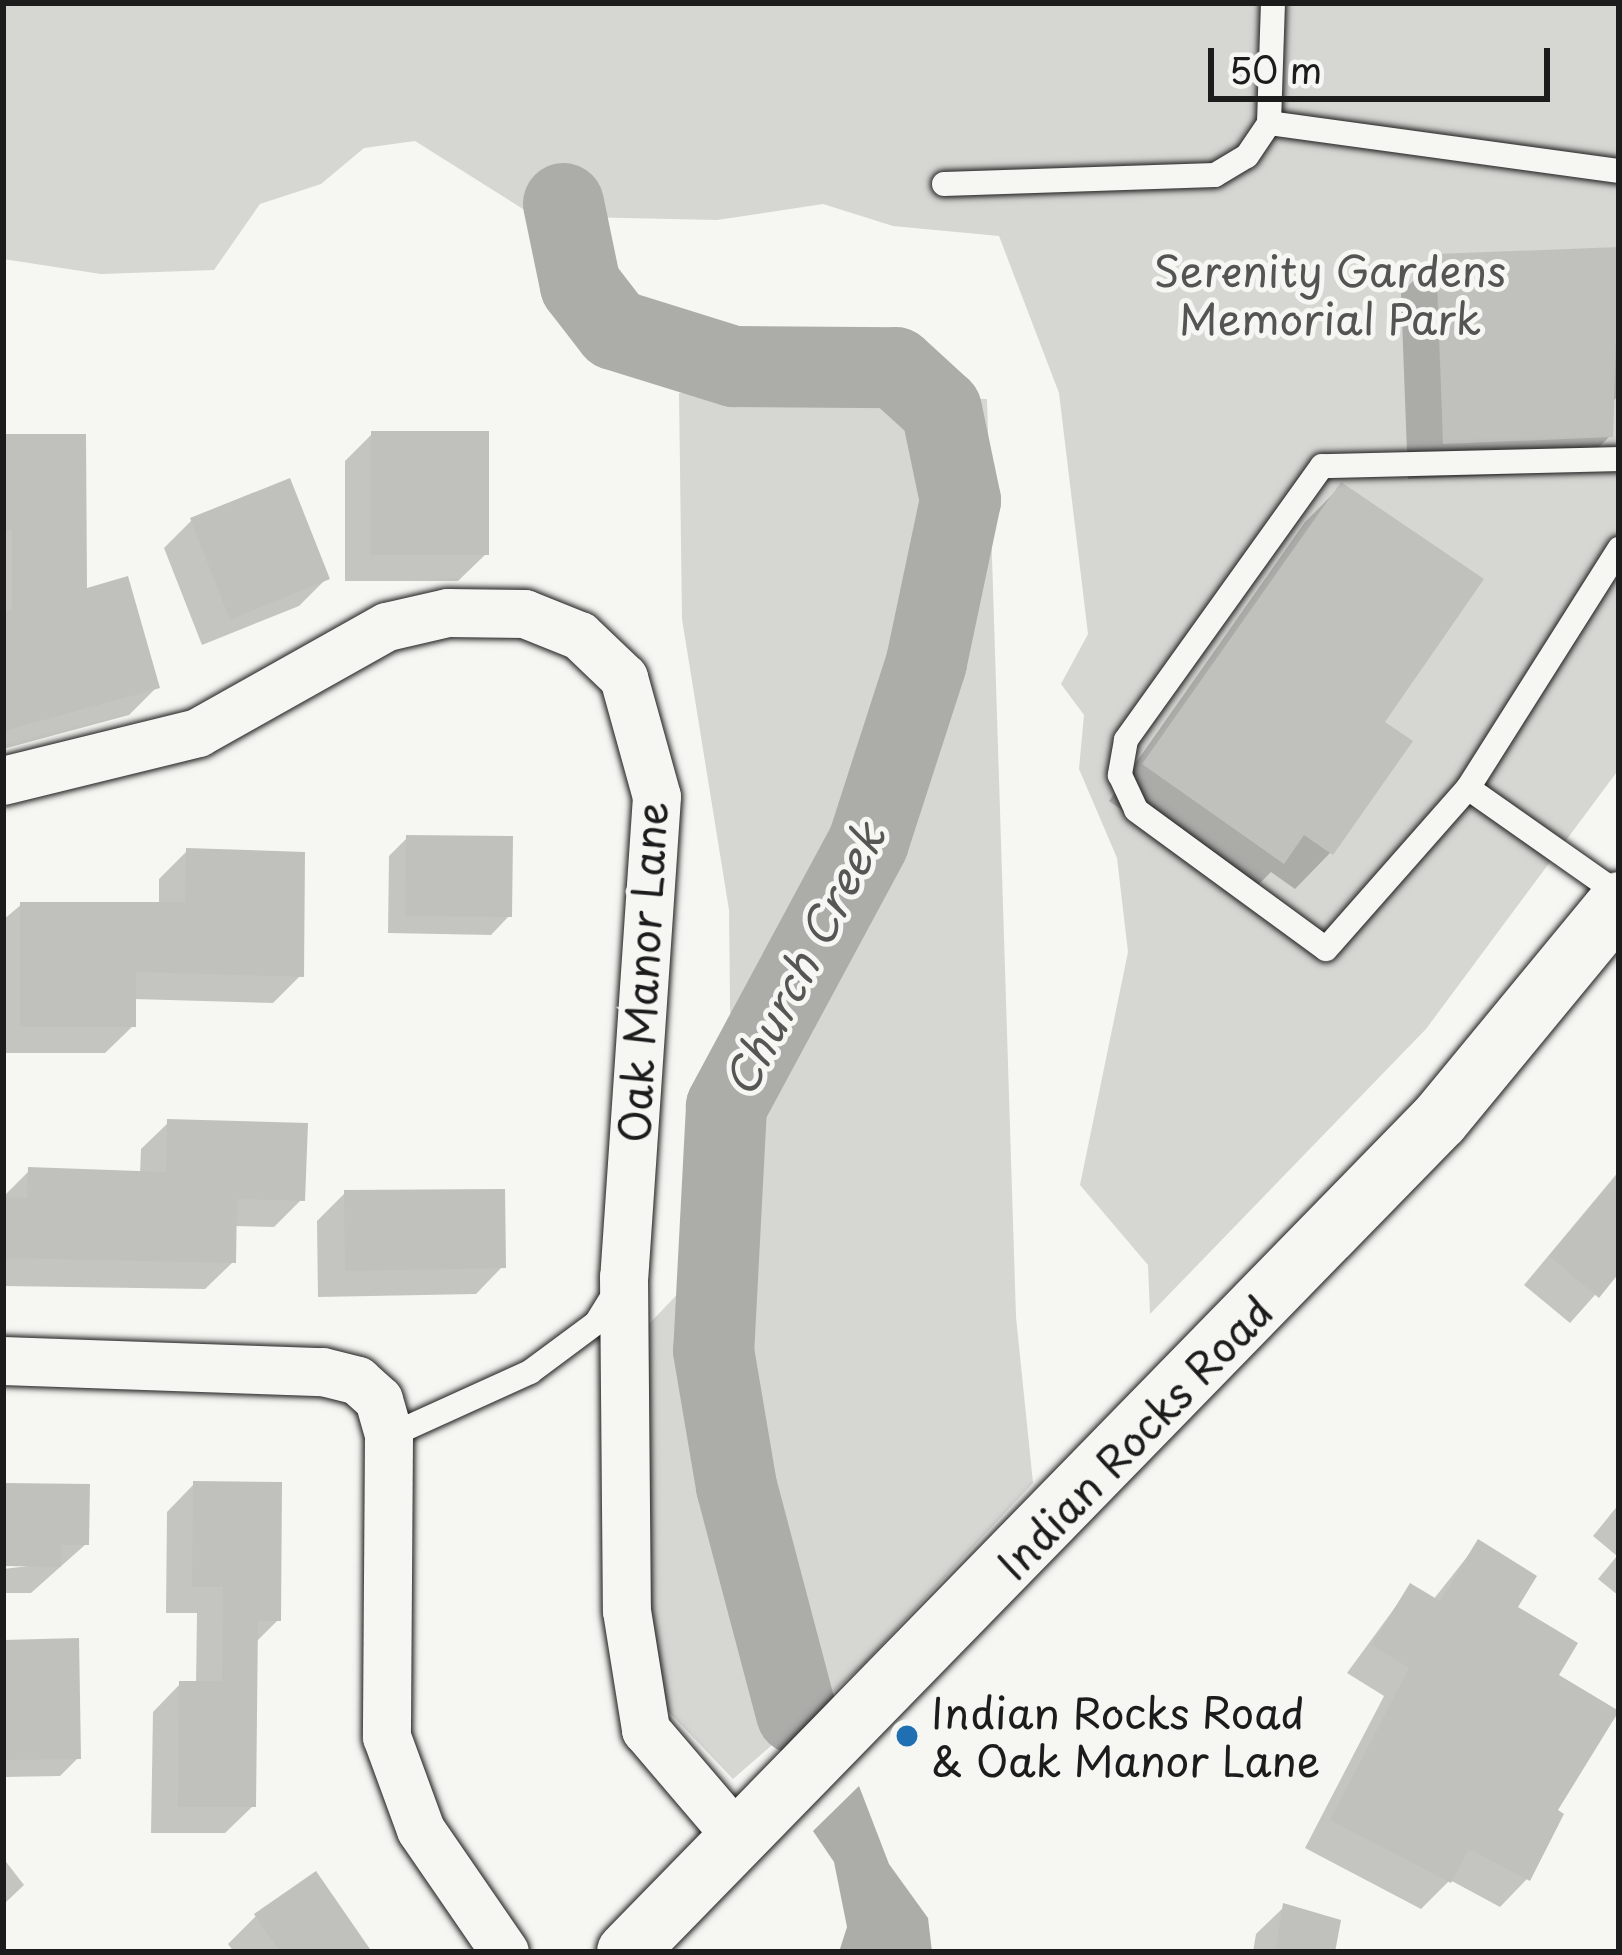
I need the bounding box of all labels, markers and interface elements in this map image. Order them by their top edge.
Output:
scale bar [1214,24,1556,98]
text: 50 m [1229,42,1322,96]
park label: Serenity Gardens Memorial Park [1156,245,1504,344]
street label: Oak Manor Lane [608,799,676,1145]
water label: Church Creek [711,813,895,1105]
street label: Indian Rocks Road [987,1286,1281,1588]
place label: Indian Rocks Road & Oak Manor Lane [931,1687,1321,1786]
marker: Indian Rocks Road & Oak Manor Lane [894,1723,920,1749]

